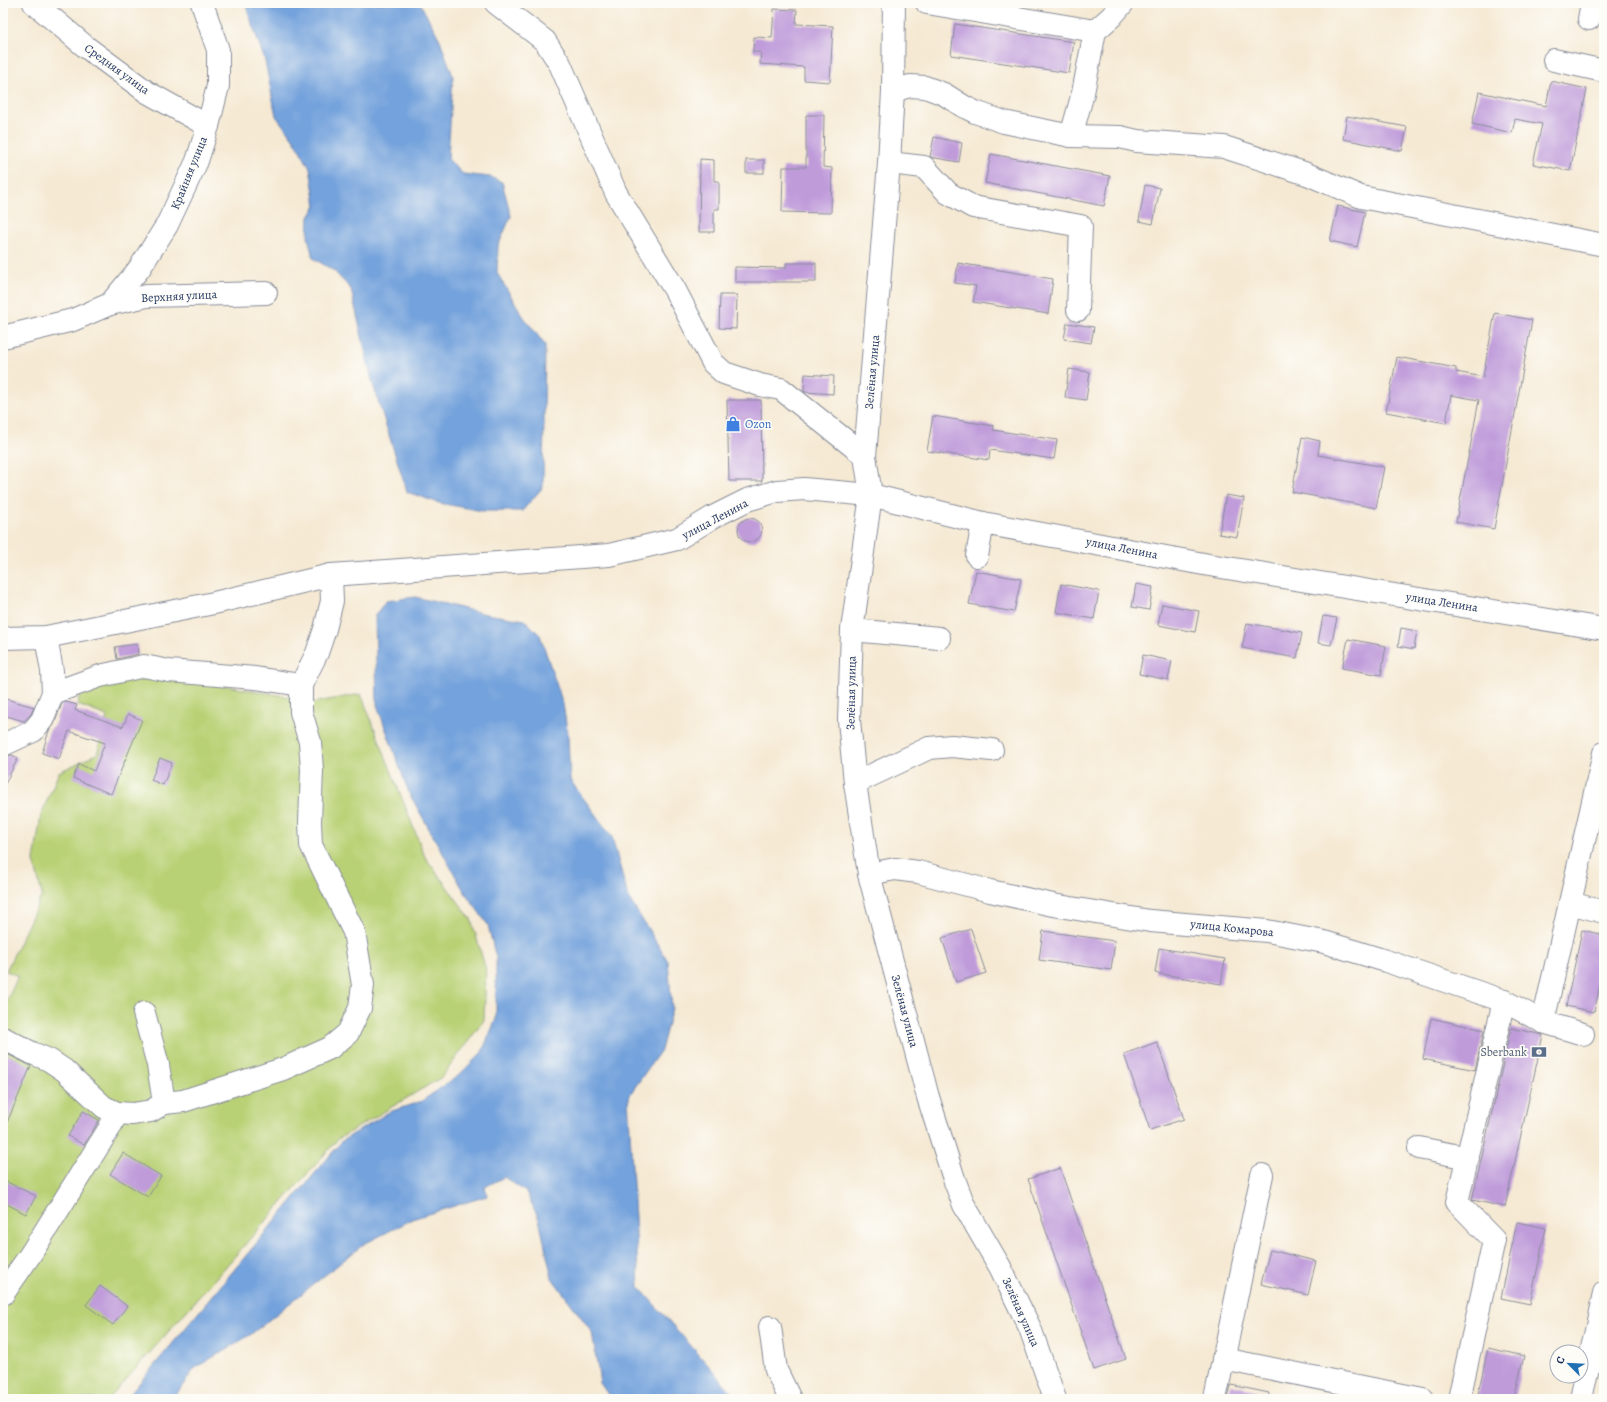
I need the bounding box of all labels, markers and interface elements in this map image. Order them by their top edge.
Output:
street label: Средняя улица [81,40,153,98]
street label: Крайняя улица [167,133,211,212]
street label: Верхняя улица [141,286,218,306]
street label: Зелёная улица [861,334,883,410]
shop icon: Ozon [724,415,742,433]
place label: Ozon [745,416,772,432]
street label: улица Ленина [678,495,751,544]
street label: улица Ленина [1084,533,1160,563]
street label: улица Ленина [1404,588,1480,616]
street label: Зелёная улица [842,655,860,730]
street label: улица Комарова [1189,916,1275,940]
street label: Зелёная улица [888,973,922,1049]
bank icon: Sberbank [1530,1043,1548,1061]
place label: Sberbank [1480,1044,1527,1060]
street label: Зелёная улица [999,1275,1044,1350]
north arrow [1549,1344,1589,1384]
text: С [1552,1354,1569,1366]

